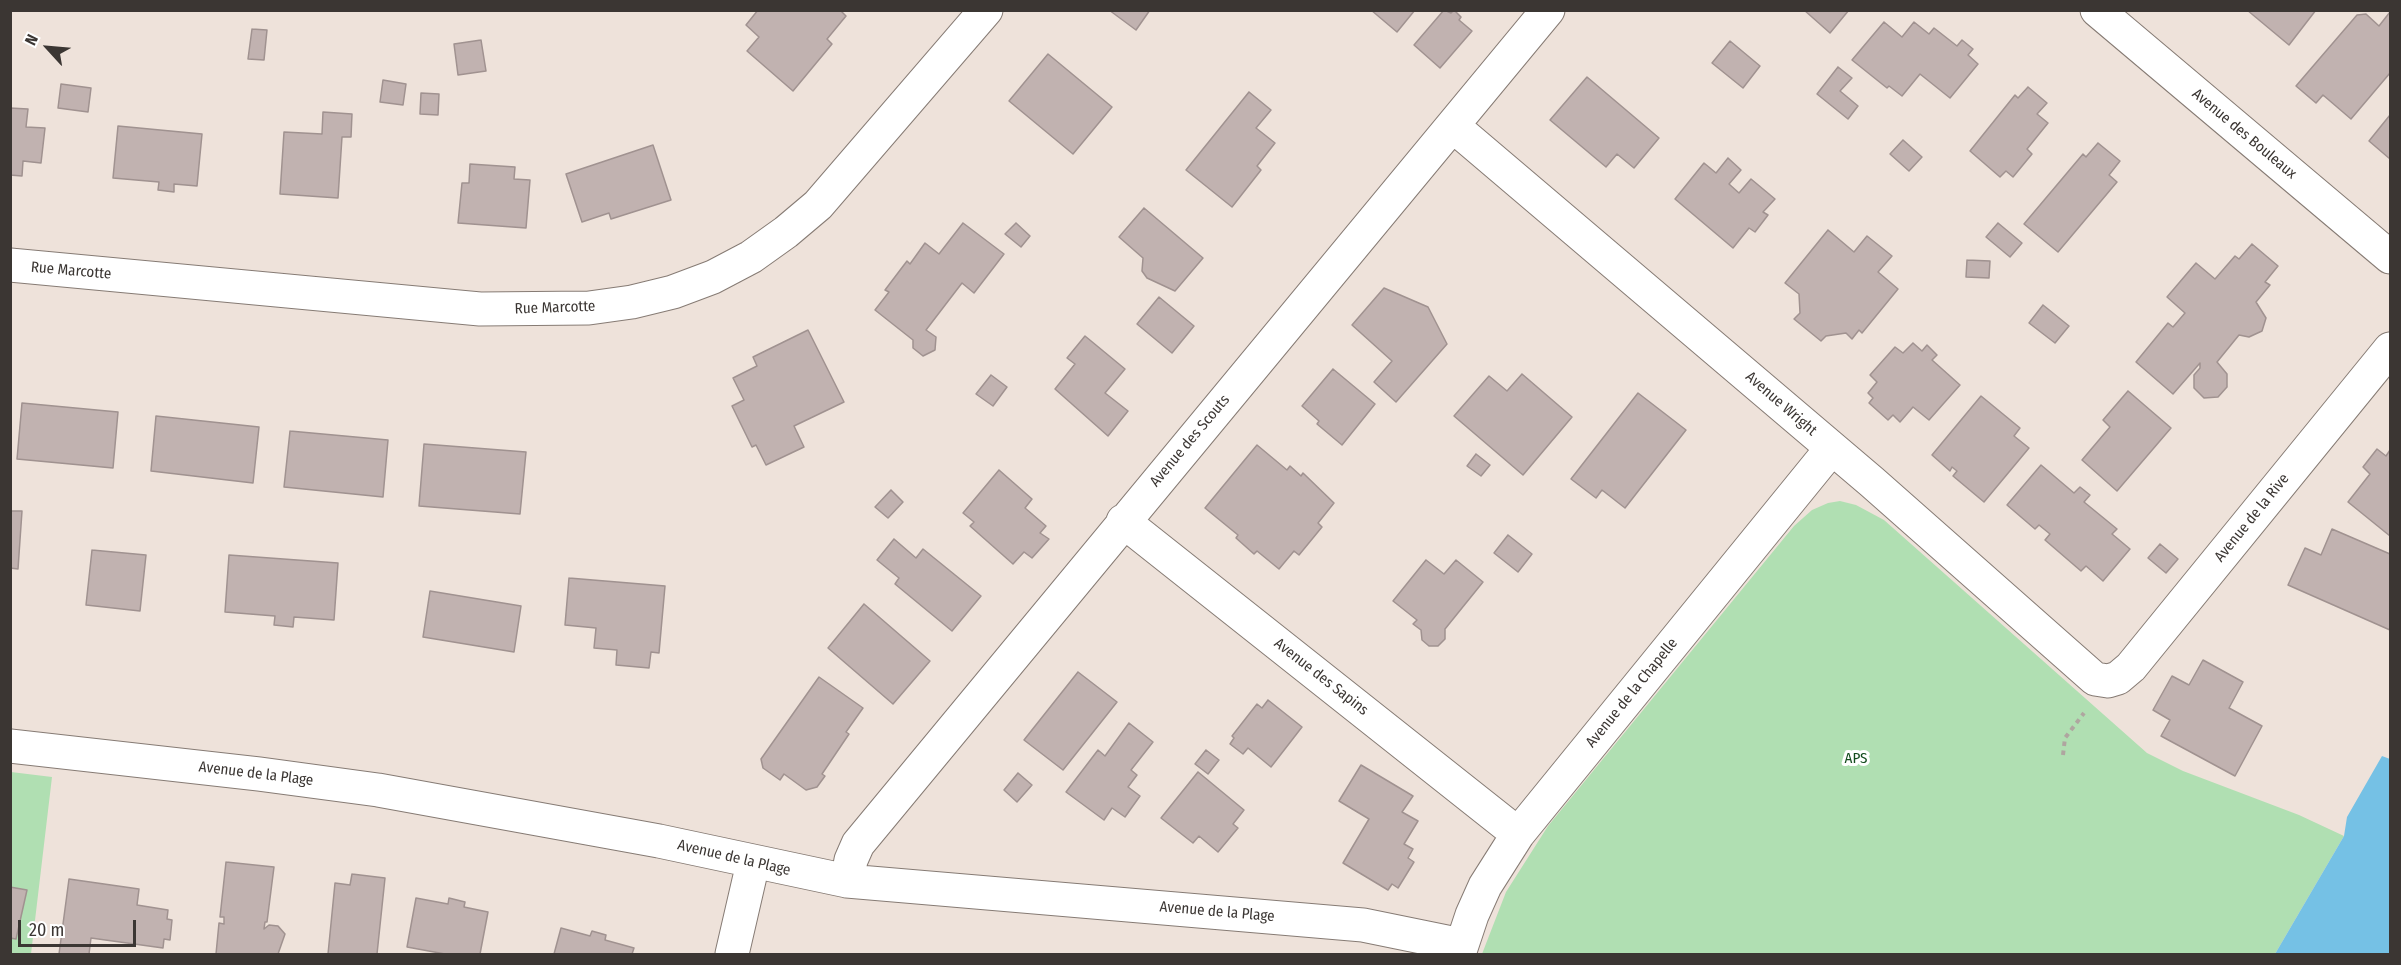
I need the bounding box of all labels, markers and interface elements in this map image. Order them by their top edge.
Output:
north arrow [18,18,78,78]
text: N [21,31,42,48]
street label: Avenue des Bouleaux [2188,85,2300,183]
street label: Rue Marcotte [30,259,112,283]
street label: Rue Marcotte [514,298,596,318]
street label: Avenue Wright [1742,368,1820,440]
street label: Avenue des Scouts [1146,391,1234,491]
street label: Avenue de la Rive [2211,470,2293,566]
street label: Avenue des Sapins [1270,635,1372,719]
street label: Avenue de la Chapelle [1582,635,1682,751]
park label: APS [1845,750,1867,768]
street label: Avenue de la Plage [198,758,314,790]
street label: Avenue de la Plage [676,836,792,880]
street label: Avenue de la Plage [1159,898,1275,926]
scale bar [21,908,140,946]
text: 20 m [29,919,64,941]

